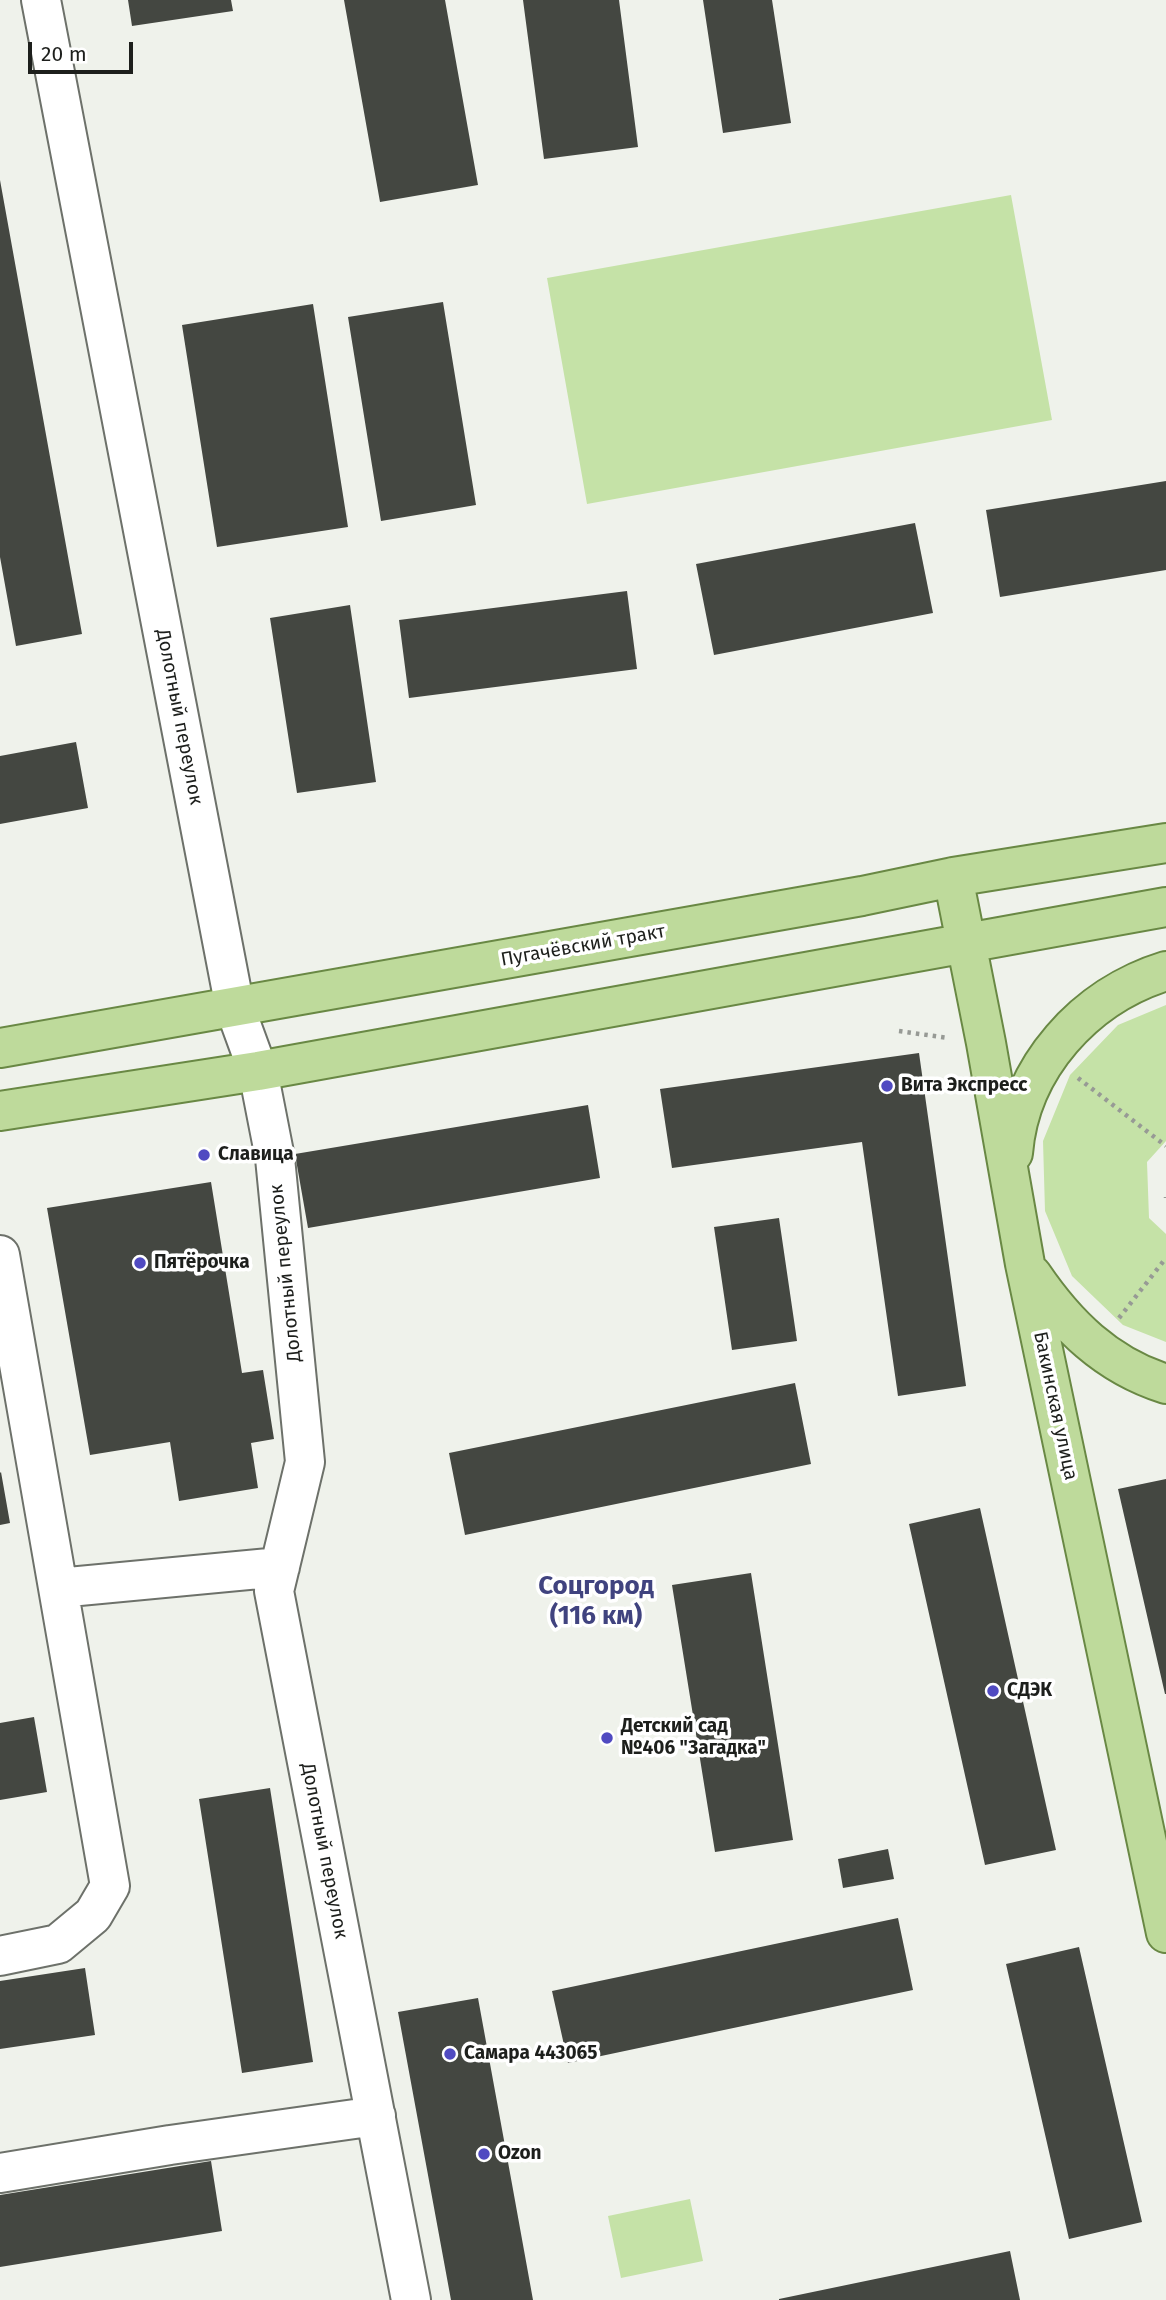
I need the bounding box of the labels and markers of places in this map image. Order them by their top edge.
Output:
place label: Вита Экспресс [901,1075,1027,1097]
marker: Вита Экспресс [879,1078,895,1094]
place label: Славица [218,1144,294,1166]
marker: Славица [196,1147,212,1163]
place label: Пятёрочка [154,1252,250,1274]
marker: Пятёрочка [132,1255,148,1271]
place label: СДЭК [1007,1680,1052,1702]
marker: СДЭК [985,1683,1001,1699]
place label: Детский сад №406 "Загадка" [621,1716,766,1760]
marker: Детский сад №406 "Загадка" [599,1730,615,1746]
place label: Самара 443065 [464,2043,597,2065]
marker: Самара 443065 [442,2046,458,2062]
place label: Ozon [498,2143,542,2165]
marker: Ozon [476,2146,492,2162]

